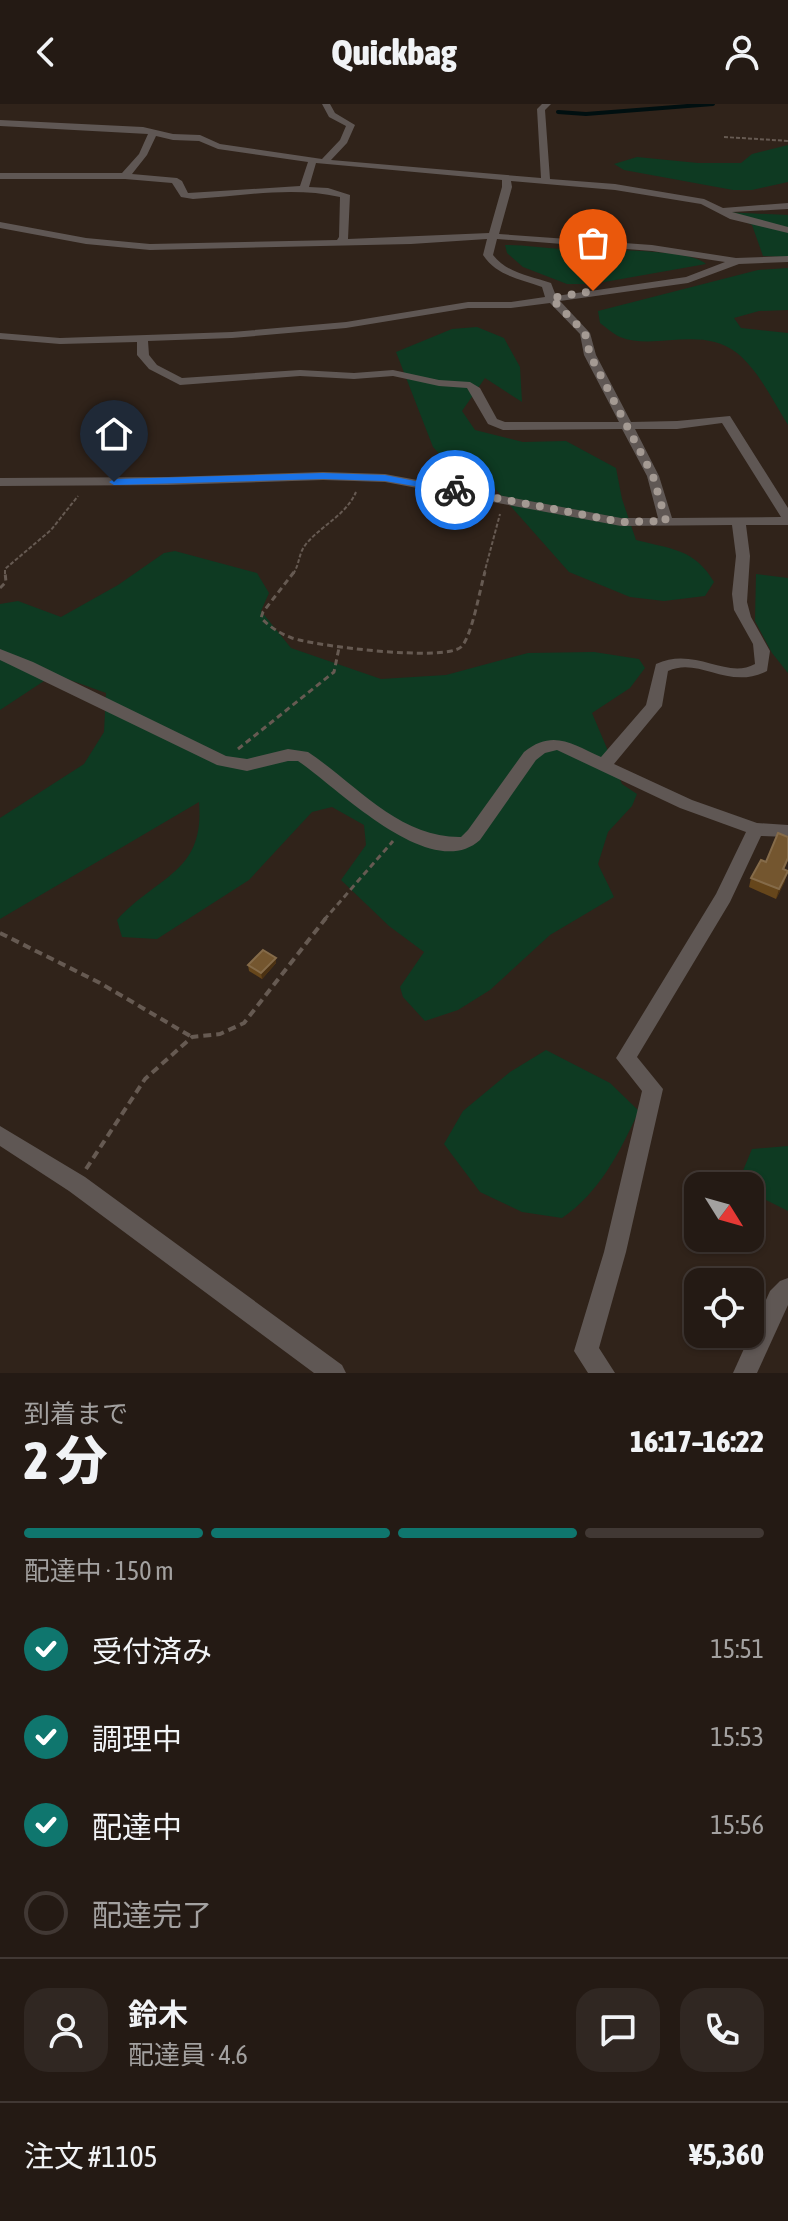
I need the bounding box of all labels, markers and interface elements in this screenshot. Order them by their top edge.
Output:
icon: back [24,30,68,74]
icon: person [720,30,764,74]
text: Quickbag [331,31,457,73]
pin [559,209,627,291]
icon: bag [571,221,615,265]
pin [80,400,148,482]
icon: home [92,412,136,456]
courier [415,450,495,530]
icon: bike [433,468,477,512]
north arrow [684,1172,764,1252]
map controls [684,1172,764,1348]
button: locate [684,1268,764,1348]
text: 到着まで [24,1399,128,1429]
text: 16:17–16:22 [630,1424,764,1458]
text: 2 分 [24,1430,108,1490]
text: 配達中 · 150 m [24,1556,174,1586]
icon: check [24,1627,68,1671]
text: 受付済み [92,1634,212,1668]
text: 15:51 [710,1634,764,1664]
icon: check [24,1715,68,1759]
text: 調理中 [92,1722,182,1756]
text: 15:53 [710,1722,764,1752]
icon: check [24,1803,68,1847]
text: 配達中 [92,1810,182,1844]
text: 15:56 [710,1810,764,1840]
text: 配達完了 [92,1898,212,1932]
button: person [24,1988,108,2072]
button: chat [576,1988,660,2072]
button: phone [680,1988,764,2072]
text: 鈴木 [128,1997,188,2031]
text: 配達員 · 4.6 [128,2040,248,2070]
text: ¥5,360 [689,2137,764,2171]
text: 注文 #1105 [24,2139,158,2173]

